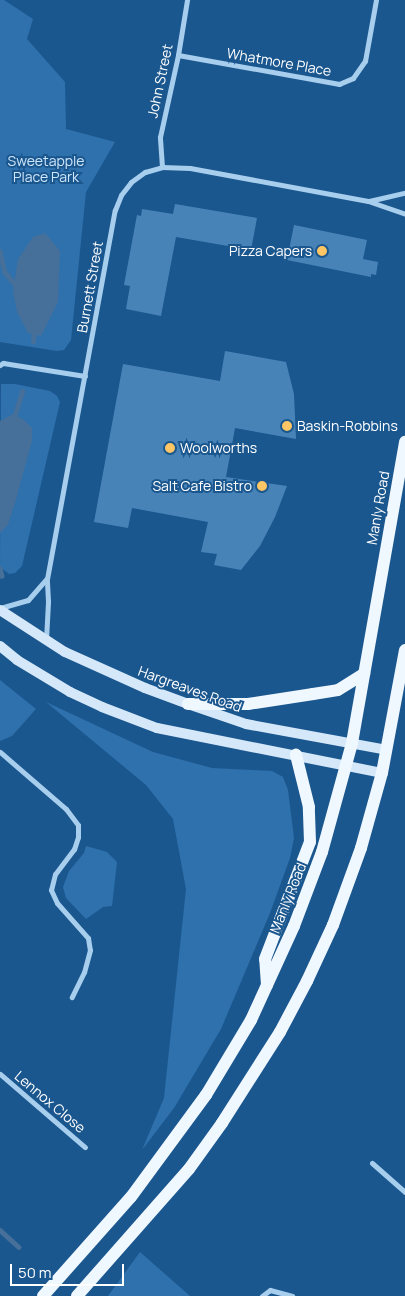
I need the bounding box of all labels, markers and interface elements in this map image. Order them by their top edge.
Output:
street label: John Street [144,42,176,120]
street label: Whatmore Place [225,45,333,79]
park label: Sweetapple Place Park [8,153,84,186]
street label: Burnett Street [74,240,106,334]
place label: Pizza Capers [229,243,312,259]
marker: Pizza Capers [316,245,328,257]
place label: Baskin-Robbins [297,418,398,434]
marker: Baskin-Robbins [281,420,293,432]
place label: Woolworths [180,440,257,456]
marker: Woolworths [164,442,176,454]
street label: Manly Road [363,470,393,546]
place label: Salt Cafe Bistro [152,478,252,494]
marker: Salt Cafe Bistro [256,480,268,492]
street label: Hargreaves Road [136,662,244,716]
street label: Manly Road [266,860,310,936]
street label: Lennox Close [11,1068,89,1136]
scale bar [12,1254,126,1286]
text: 50 m [18,1262,52,1283]

